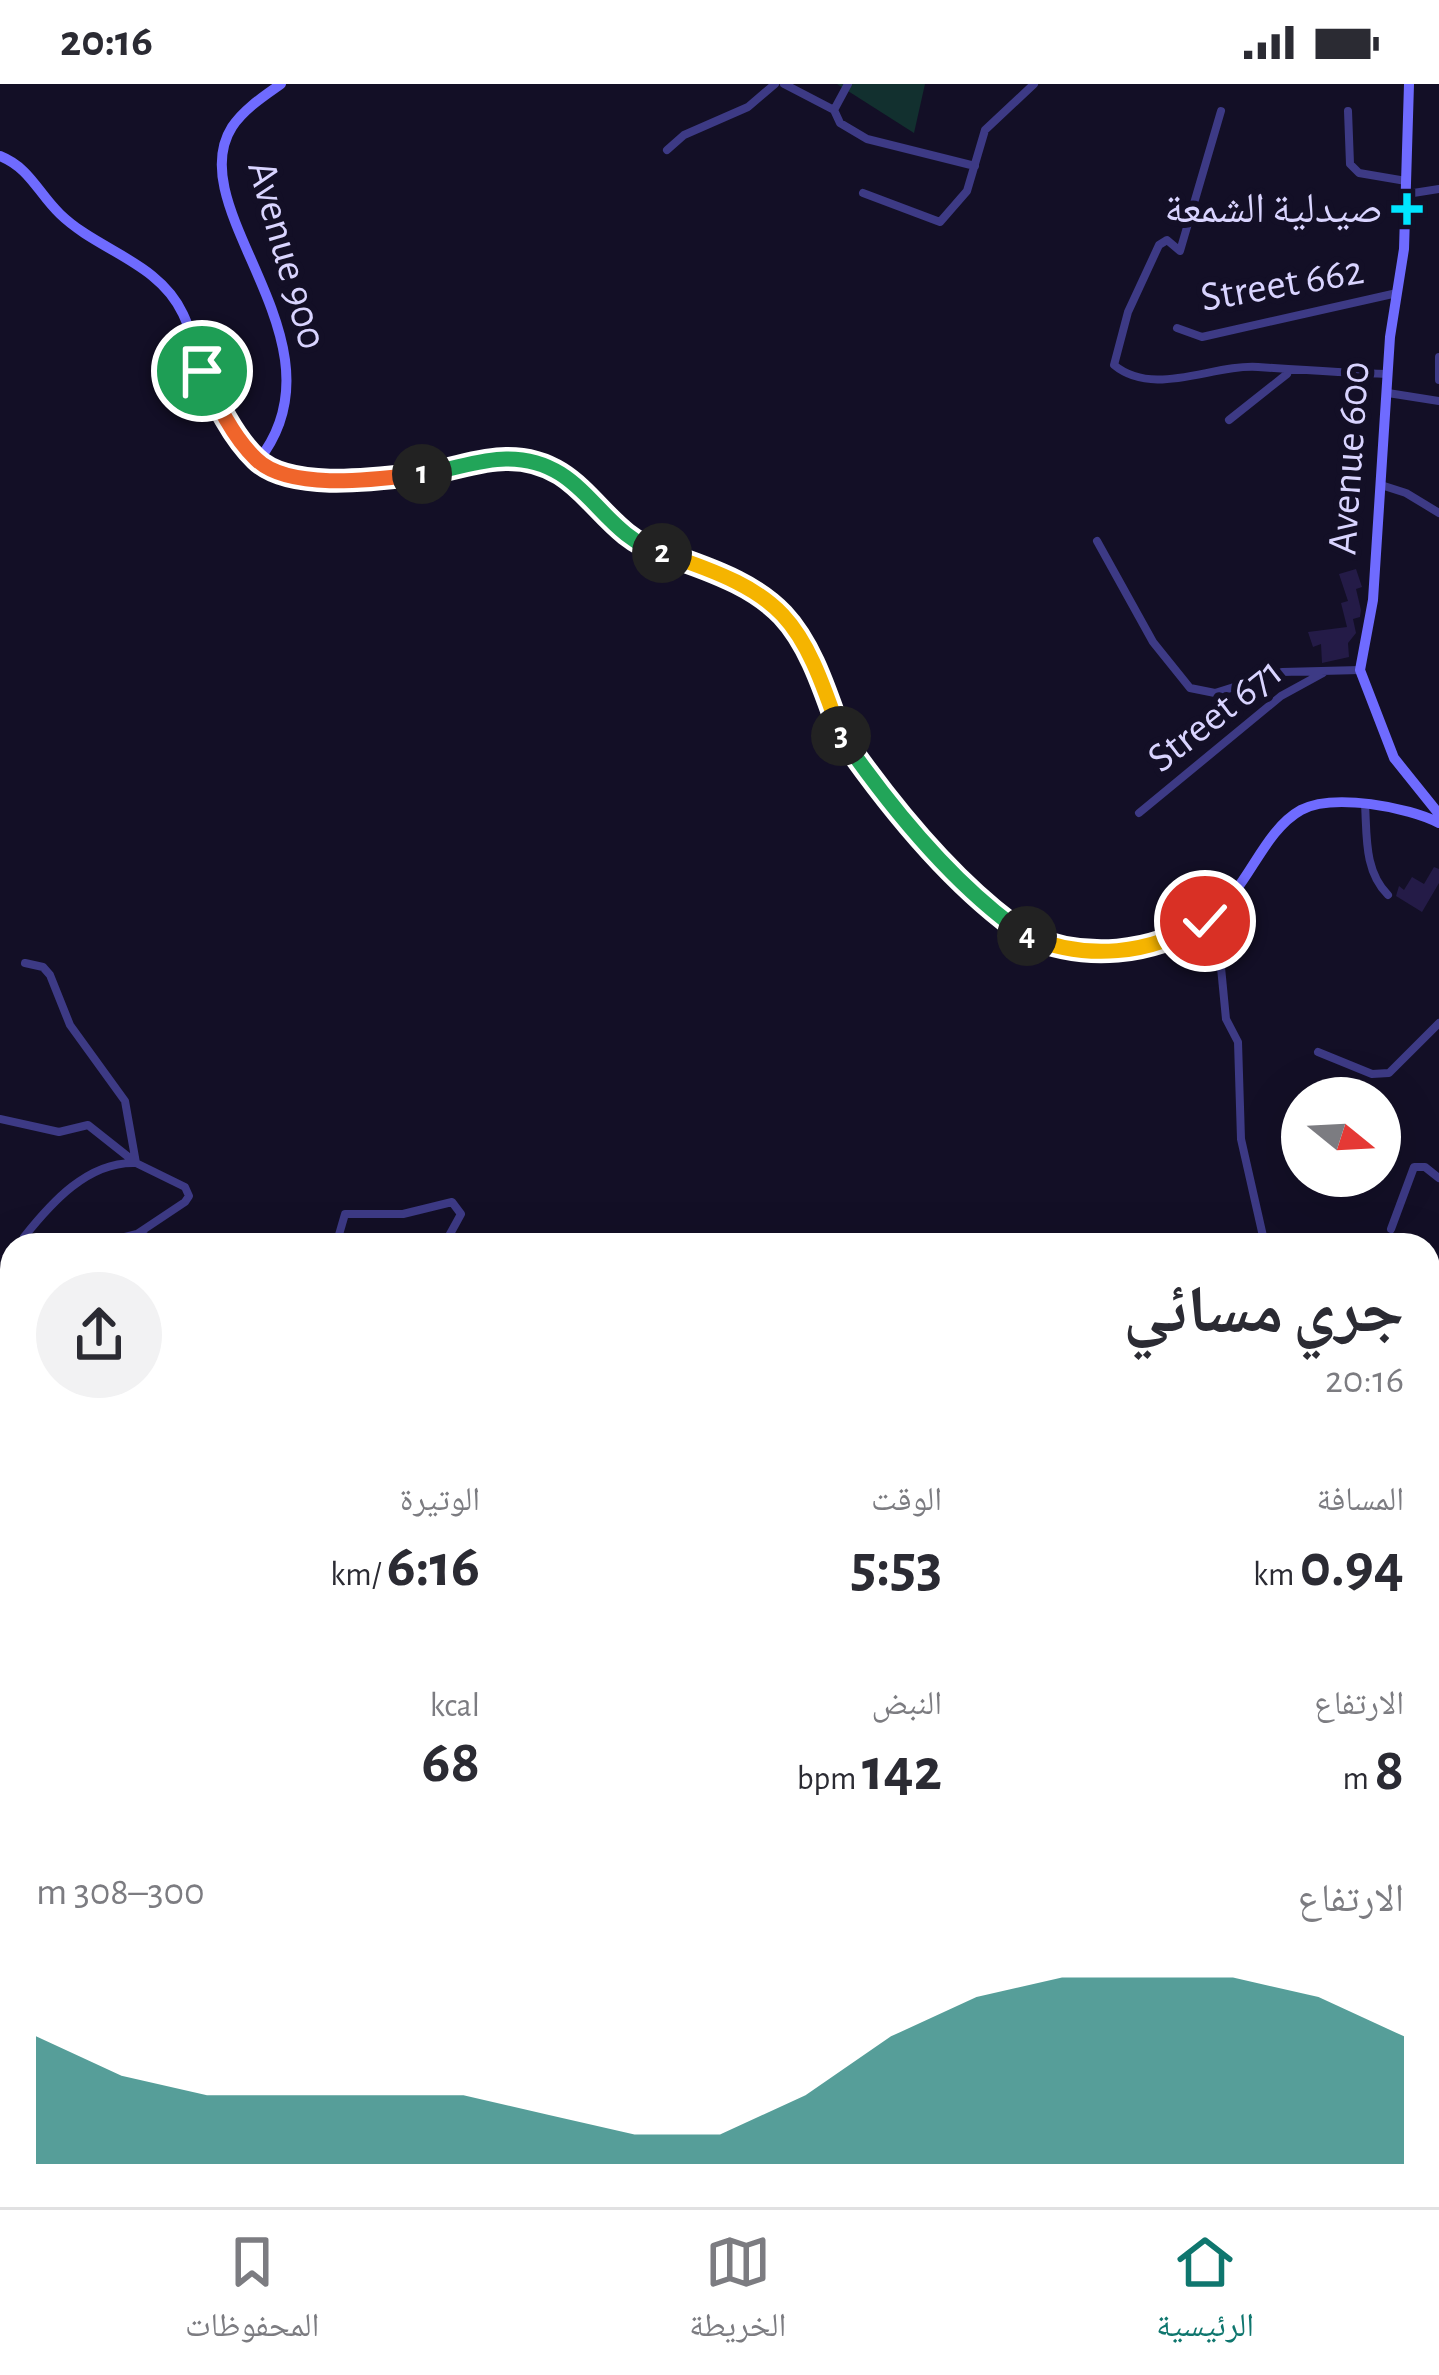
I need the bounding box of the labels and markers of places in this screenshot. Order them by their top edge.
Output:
place label: صيدلية الشمعة [1165,188,1383,231]
marker: صيدلية الشمعة [1394,196,1420,222]
pin [151,320,253,422]
pin: 1 [392,444,452,504]
pin: 2 [632,523,692,583]
pin: 3 [811,706,871,766]
pin [1154,870,1256,972]
pin: 4 [997,906,1057,966]

